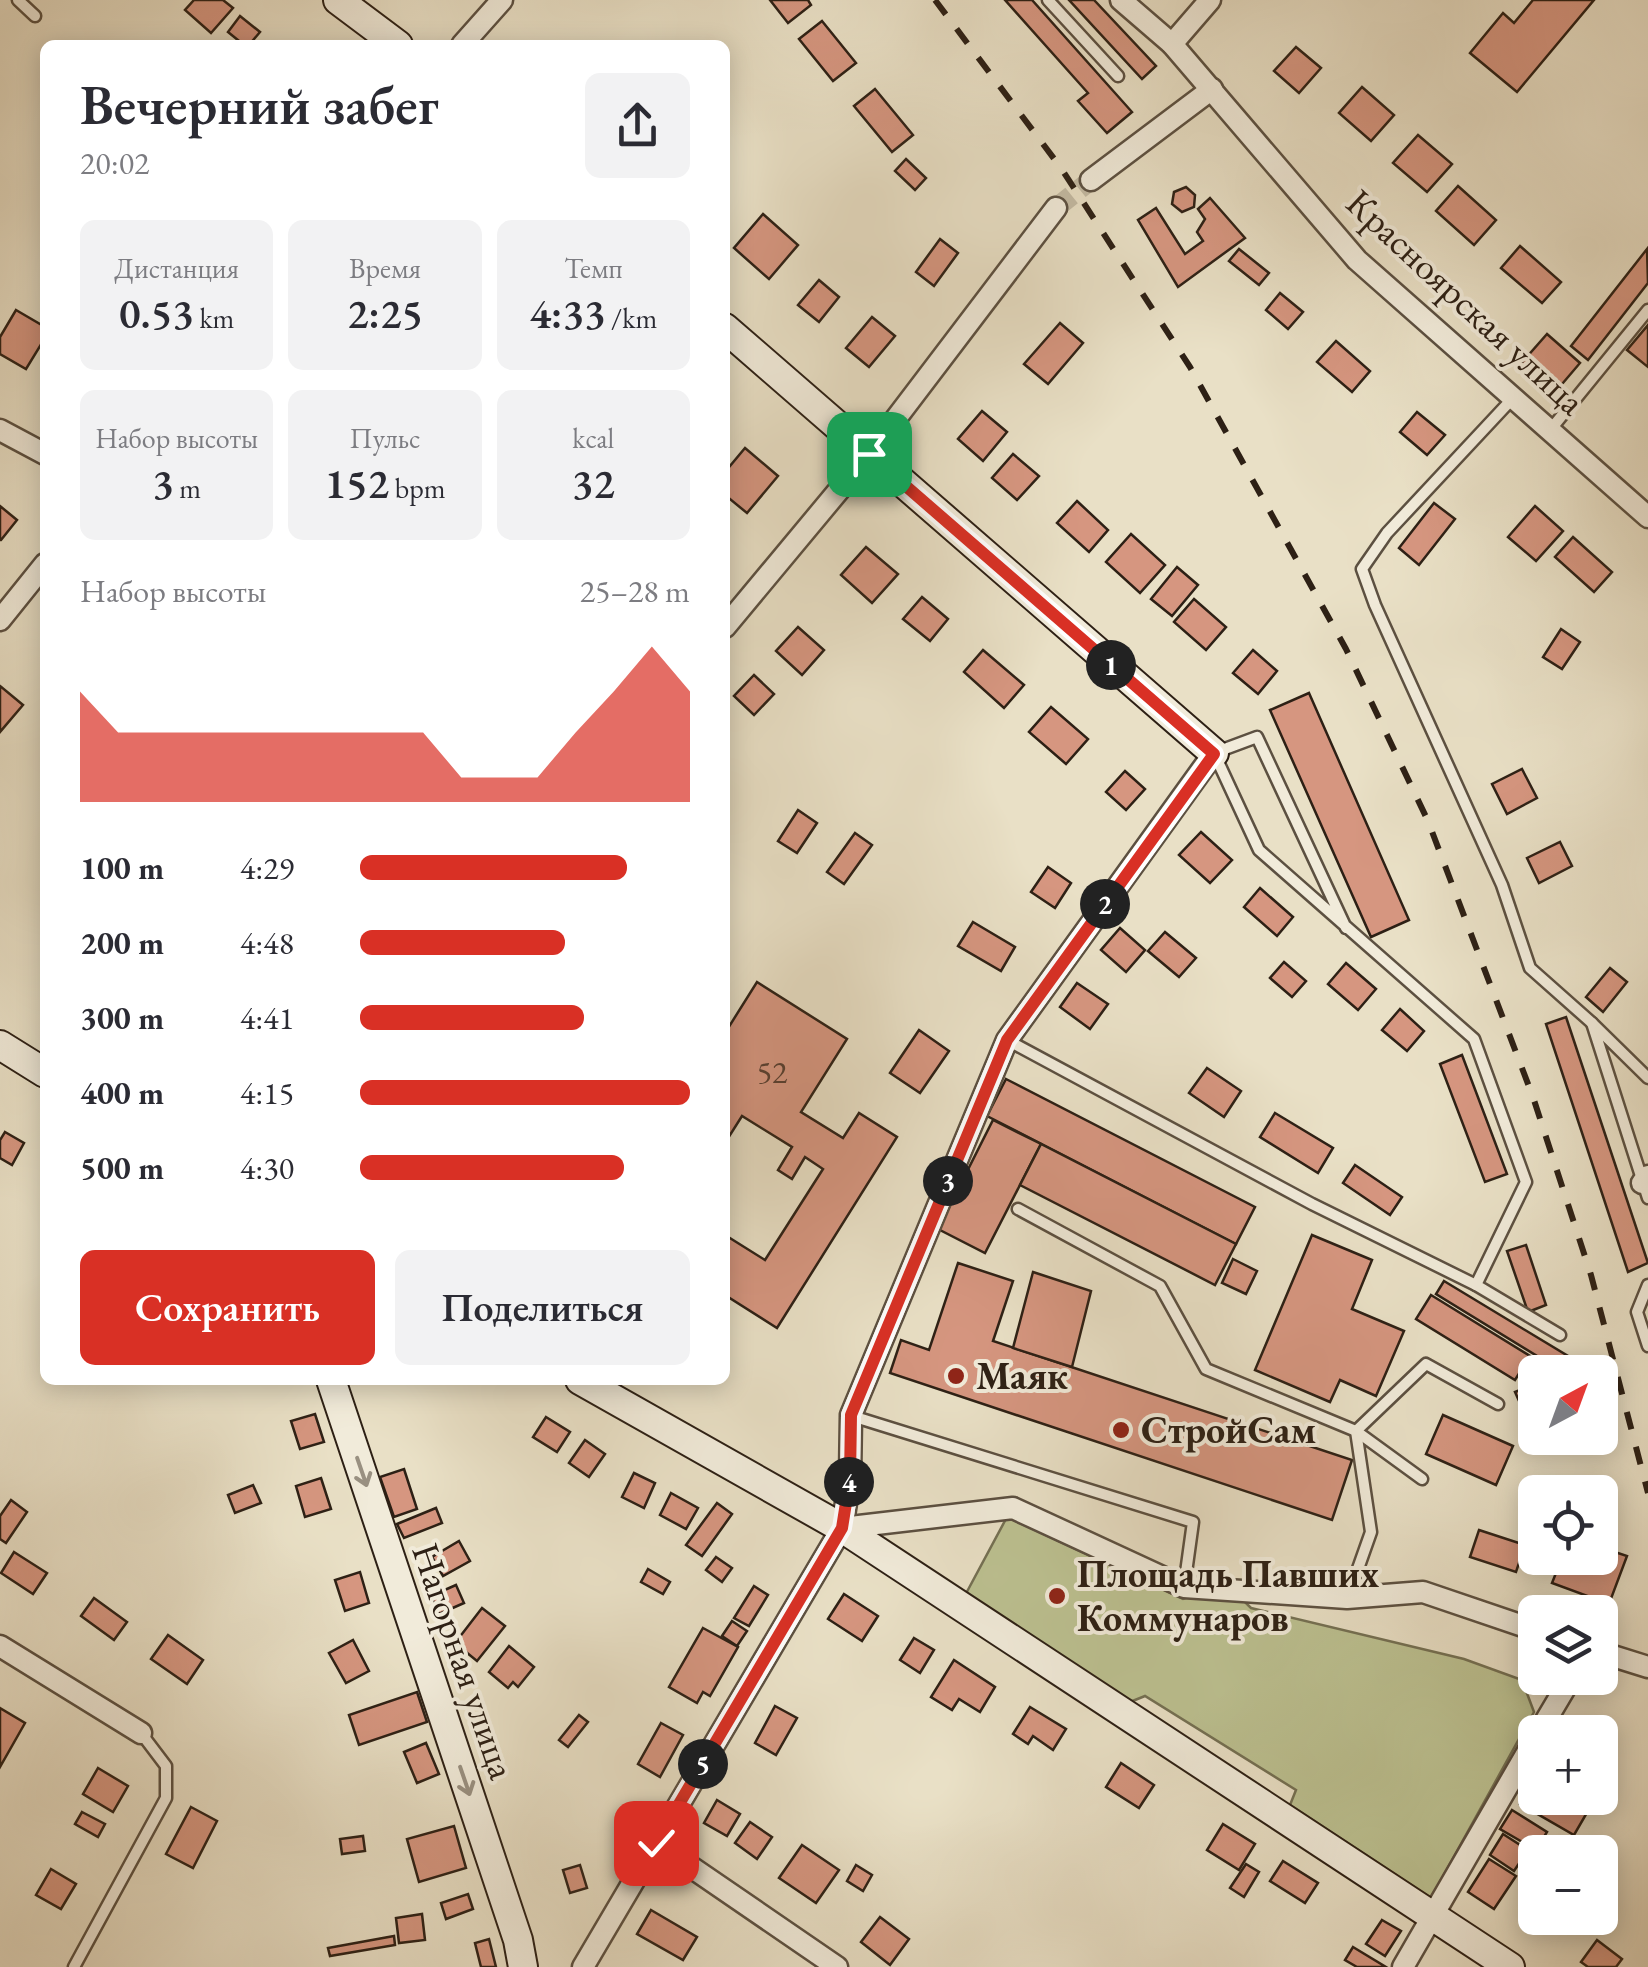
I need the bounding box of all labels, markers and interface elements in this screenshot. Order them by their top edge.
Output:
text: Вечерний забег [80,69,439,140]
button: share [585,73,690,178]
text: 20:02 [80,142,149,184]
street label: Красноярская улица [1336,178,1597,426]
text: Дистанция [114,250,239,286]
text: Время [349,250,421,286]
text: Темп [564,250,622,286]
text: 0.53 [119,286,194,341]
text: 2:25 [347,286,423,341]
text: 4:33 [529,286,605,341]
text: km [194,300,234,336]
text: /km [605,300,657,336]
pin [827,412,912,497]
text: Набор высоты [95,420,258,456]
text: Пульс [350,420,420,456]
text: kcal [572,420,614,456]
icon: arrive [842,427,897,482]
text: 3 [152,456,174,511]
text: 152 [325,456,389,511]
text: 32 [572,456,615,511]
text: m [174,470,201,506]
text: bpm [389,470,445,506]
text: Набор высоты [80,570,266,612]
text: 25–28 m [580,570,690,612]
pin: 1 [1086,640,1136,690]
text: 1 [1104,647,1118,683]
text: 100 m [80,847,164,889]
text: 4:29 [240,847,294,889]
pin: 2 [1080,879,1130,929]
text: 2 [1098,886,1112,922]
text: 200 m [80,922,164,964]
text: 4:48 [240,922,294,964]
text: 300 m [80,997,164,1039]
text: 4:41 [240,997,294,1039]
house number: 52 [757,1051,788,1093]
text: 400 m [80,1072,164,1114]
text: 4:15 [240,1072,294,1114]
text: 500 m [80,1147,164,1189]
text: 4:30 [240,1147,294,1189]
pin: 3 [923,1156,973,1206]
text: 3 [941,1163,955,1199]
button: Сохранить [80,1250,375,1365]
button: Поделиться [395,1250,690,1365]
place label: Маяк [976,1351,1068,1400]
north arrow [1518,1355,1618,1455]
map controls [1518,1355,1618,1935]
marker: Маяк [945,1365,967,1387]
place label: СтройСам [1141,1405,1317,1454]
marker: СтройСам [1110,1419,1132,1441]
one-way arrow [354,1456,372,1488]
pin: 4 [824,1457,874,1507]
text: 4 [842,1464,856,1500]
button: locate [1518,1475,1618,1575]
street label: Нагорная улица [401,1536,528,1786]
place label: Площадь Павших Коммунаров [1077,1549,1379,1642]
marker: Площадь Павших Коммунаров [1046,1585,1068,1607]
button: layers [1518,1595,1618,1695]
button: + [1518,1715,1618,1815]
pin: 5 [678,1739,728,1789]
text: 5 [696,1746,710,1782]
one-way arrow [457,1764,475,1796]
pin [614,1801,699,1886]
icon: check [629,1816,684,1871]
button: − [1518,1835,1618,1935]

